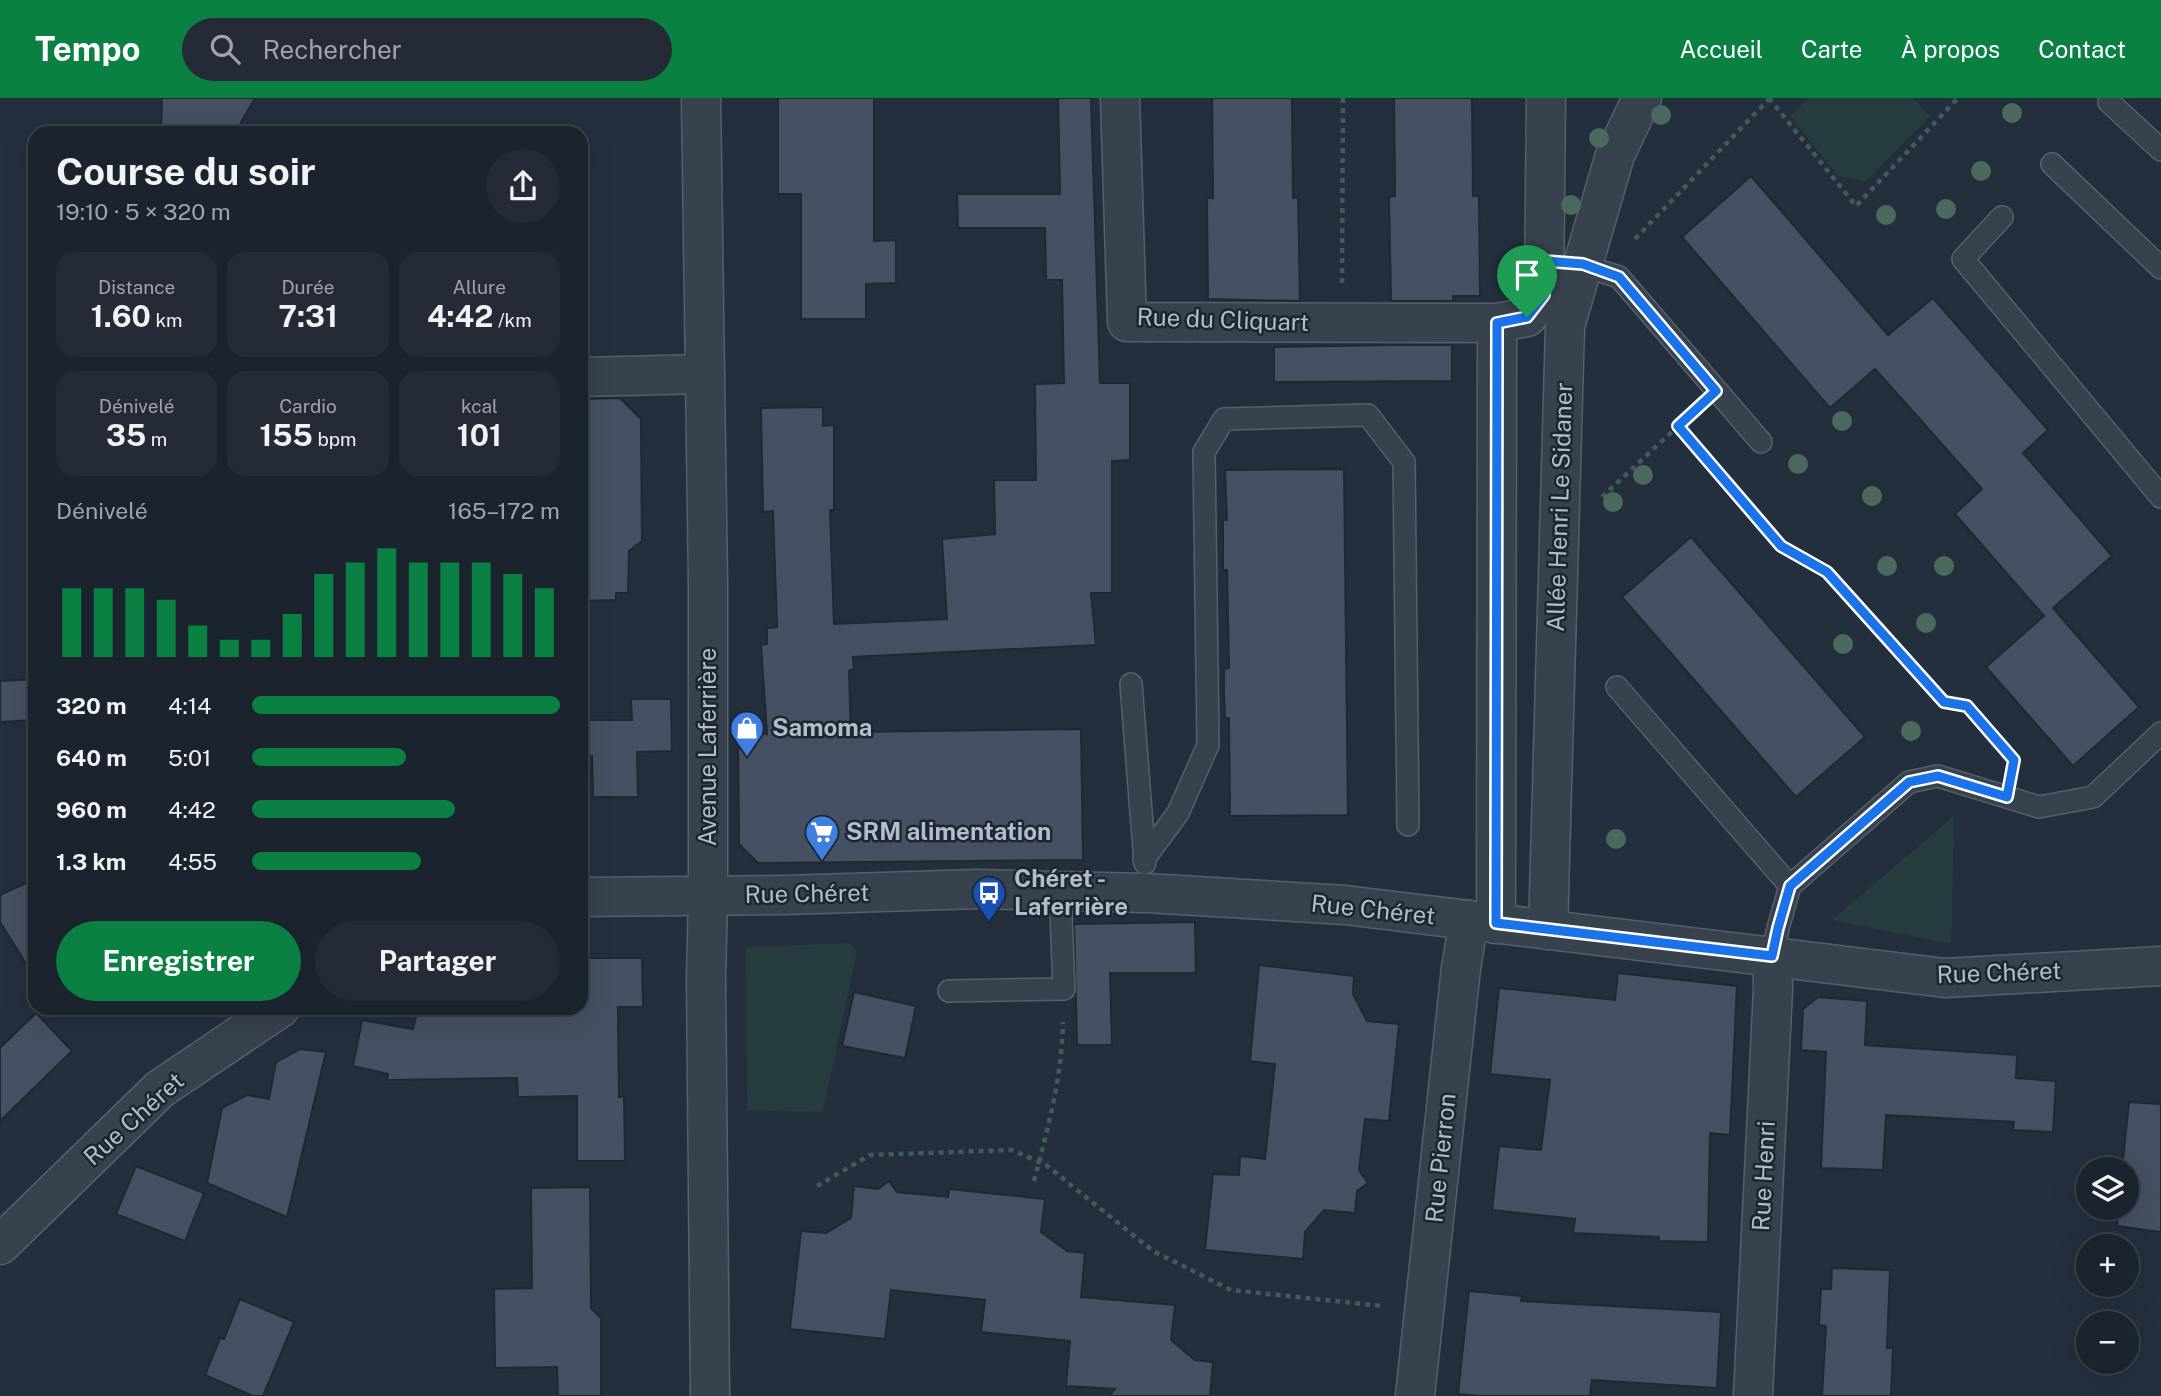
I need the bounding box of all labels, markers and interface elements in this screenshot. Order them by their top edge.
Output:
search box [182,18,672,81]
text: Tempo [35,30,140,68]
icon: search [206,30,244,68]
text: Rechercher [262,34,402,65]
text: Accueil [1680,35,1763,63]
text: Carte [1801,35,1862,63]
text: À propos [1900,35,2000,63]
text: Contact [2038,35,2126,63]
text: Course du soir [56,149,316,194]
button: share [486,149,560,223]
text: 19:10 · 5 × 320 m [56,198,231,225]
pin [1497,245,1557,317]
icon: arrive [1508,256,1546,294]
text: Distance [98,276,175,298]
text: Durée [281,276,335,298]
text: Allure [453,276,506,298]
text: 1.60 [91,298,151,334]
text: 7:31 [278,298,338,334]
text: 4:42 [427,298,493,334]
street label: Rue du Cliquart [1136,302,1310,336]
text: km [151,309,183,331]
text: /km [493,309,532,331]
street label: Allée Henri Le Sidaner [1541,382,1577,632]
text: Dénivelé [99,395,175,417]
text: Cardio [279,395,337,417]
text: kcal [461,395,498,417]
text: 35 [106,417,146,453]
text: 155 [259,417,313,453]
text: 101 [457,417,502,453]
text: m [146,428,167,450]
text: bpm [313,428,357,450]
text: Dénivelé [56,497,148,524]
text: 165–172 m [448,497,560,524]
street label: Avenue Laferrière [693,648,721,846]
text: 320 m [56,692,127,719]
text: 4:14 [168,692,211,719]
shop icon: Samoma [728,709,766,758]
place label: Samoma [772,713,872,741]
text: 640 m [56,744,127,771]
text: 5:01 [168,744,211,771]
text: 960 m [56,796,127,823]
text: 4:42 [168,796,216,823]
supermarket icon: SRM alimentation [803,813,841,862]
place label: SRM alimentation [846,817,1051,845]
text: 1.3 km [56,848,126,875]
text: 4:55 [168,848,217,875]
place label: Chéret - Laferrière [1014,864,1128,920]
bus stop icon: Chéret - Laferrière [970,874,1008,923]
street label: Rue Chéret [744,878,870,908]
street label: Rue Chéret [1310,889,1437,929]
button: Enregistrer [56,921,301,1001]
button: Partager [315,921,560,1001]
street label: Rue Chéret [1936,956,2062,988]
street label: Rue Chéret [78,1066,189,1170]
street label: Rue Pierron [1419,1092,1461,1224]
street label: Rue Henri [1746,1120,1780,1232]
map controls [2076,1157,2139,1374]
button: layers [2076,1157,2139,1220]
button: + [2076,1234,2139,1297]
button: − [2076,1311,2139,1374]

